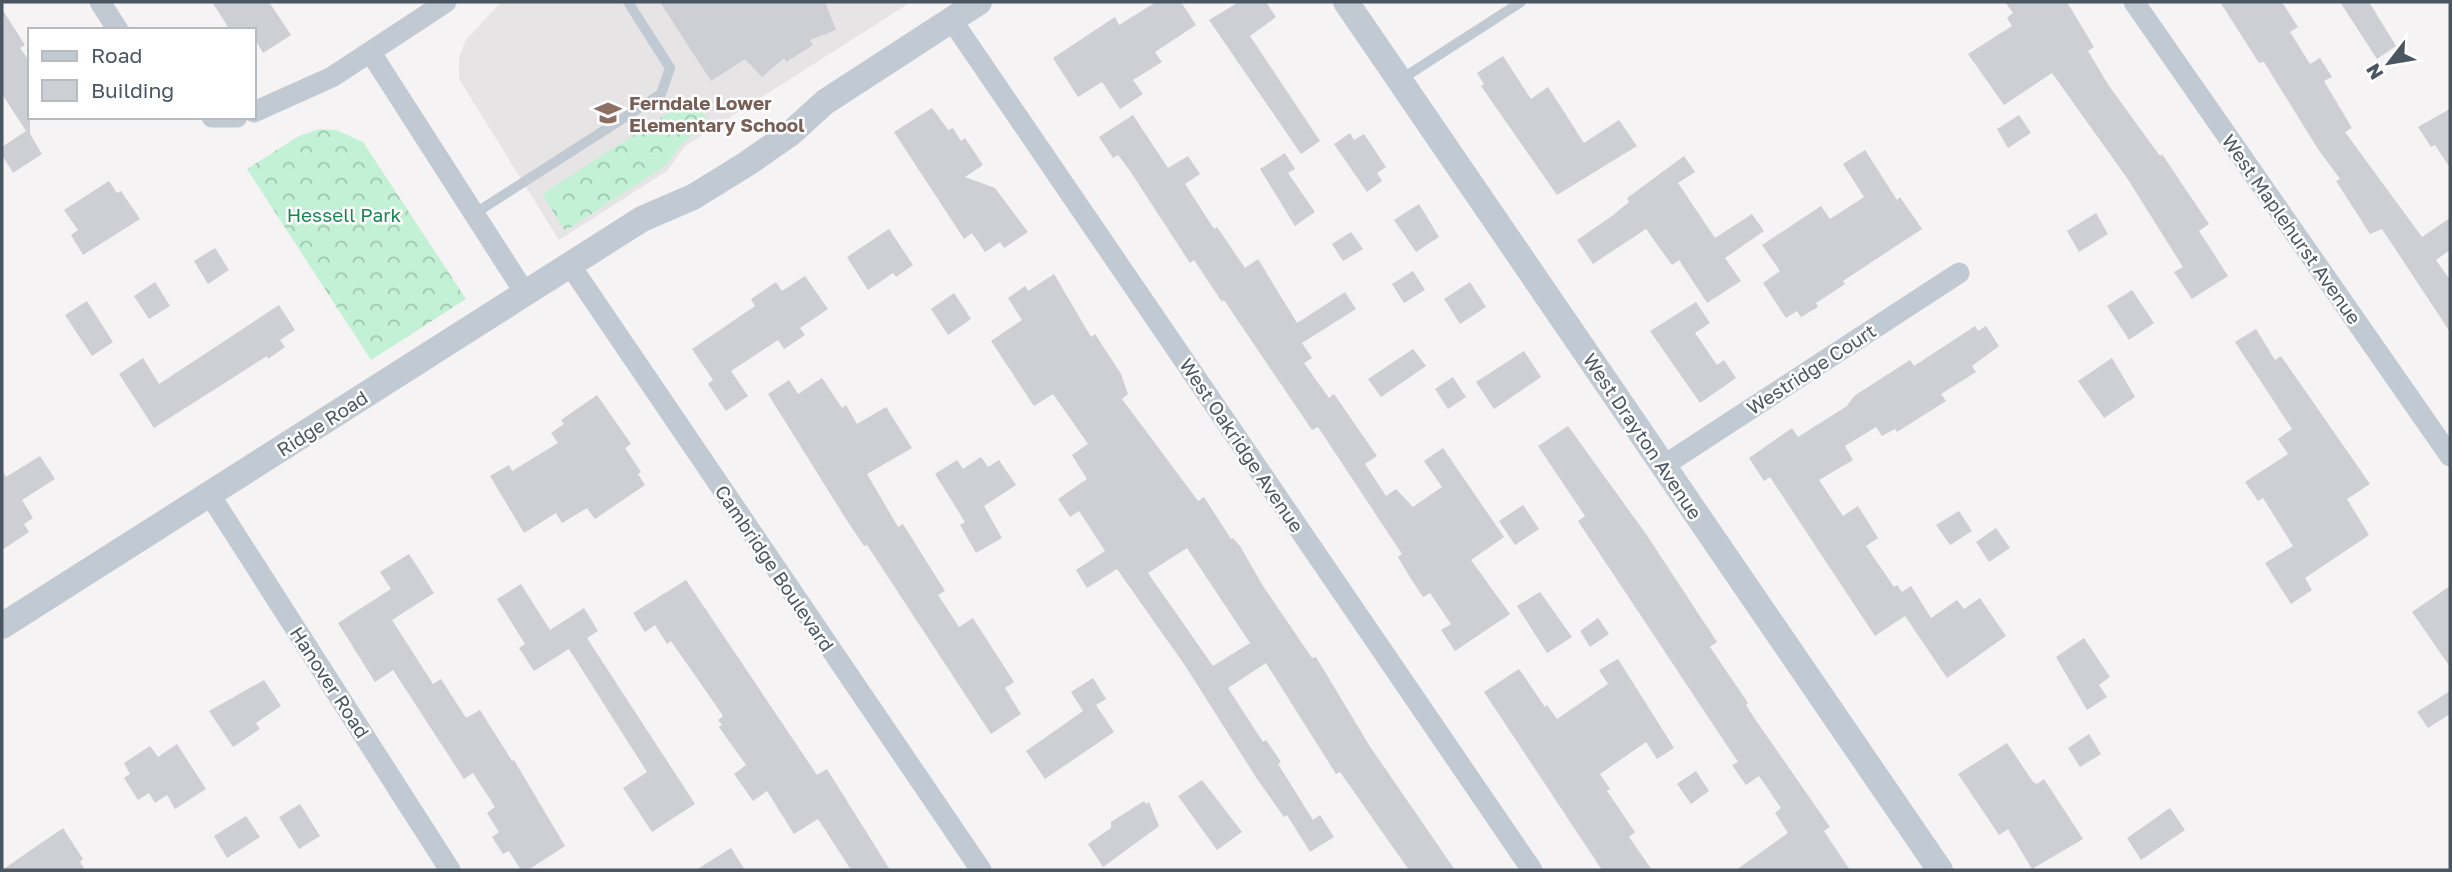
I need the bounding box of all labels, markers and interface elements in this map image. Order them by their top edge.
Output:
legend [28,28,256,119]
north arrow [2354,28,2424,98]
text: Road [91,42,142,68]
text: N [2360,60,2388,84]
text: Building [91,77,174,103]
place label: Ferndale Lower Elementary School [629,91,805,136]
school or university icon: Ferndale Lower Elementary School [593,98,623,128]
street label: West Maplehurst Avenue [2218,130,2366,328]
park label: Hessell Park [287,203,402,226]
street label: Westridge Court [1742,319,1880,419]
street label: West Drayton Avenue [1579,349,1707,523]
street label: West Oakridge Avenue [1175,354,1309,536]
street label: Ridge Road [272,385,372,461]
street label: Cambridge Boulevard [711,480,839,656]
street label: Hanover Road [286,622,374,742]

